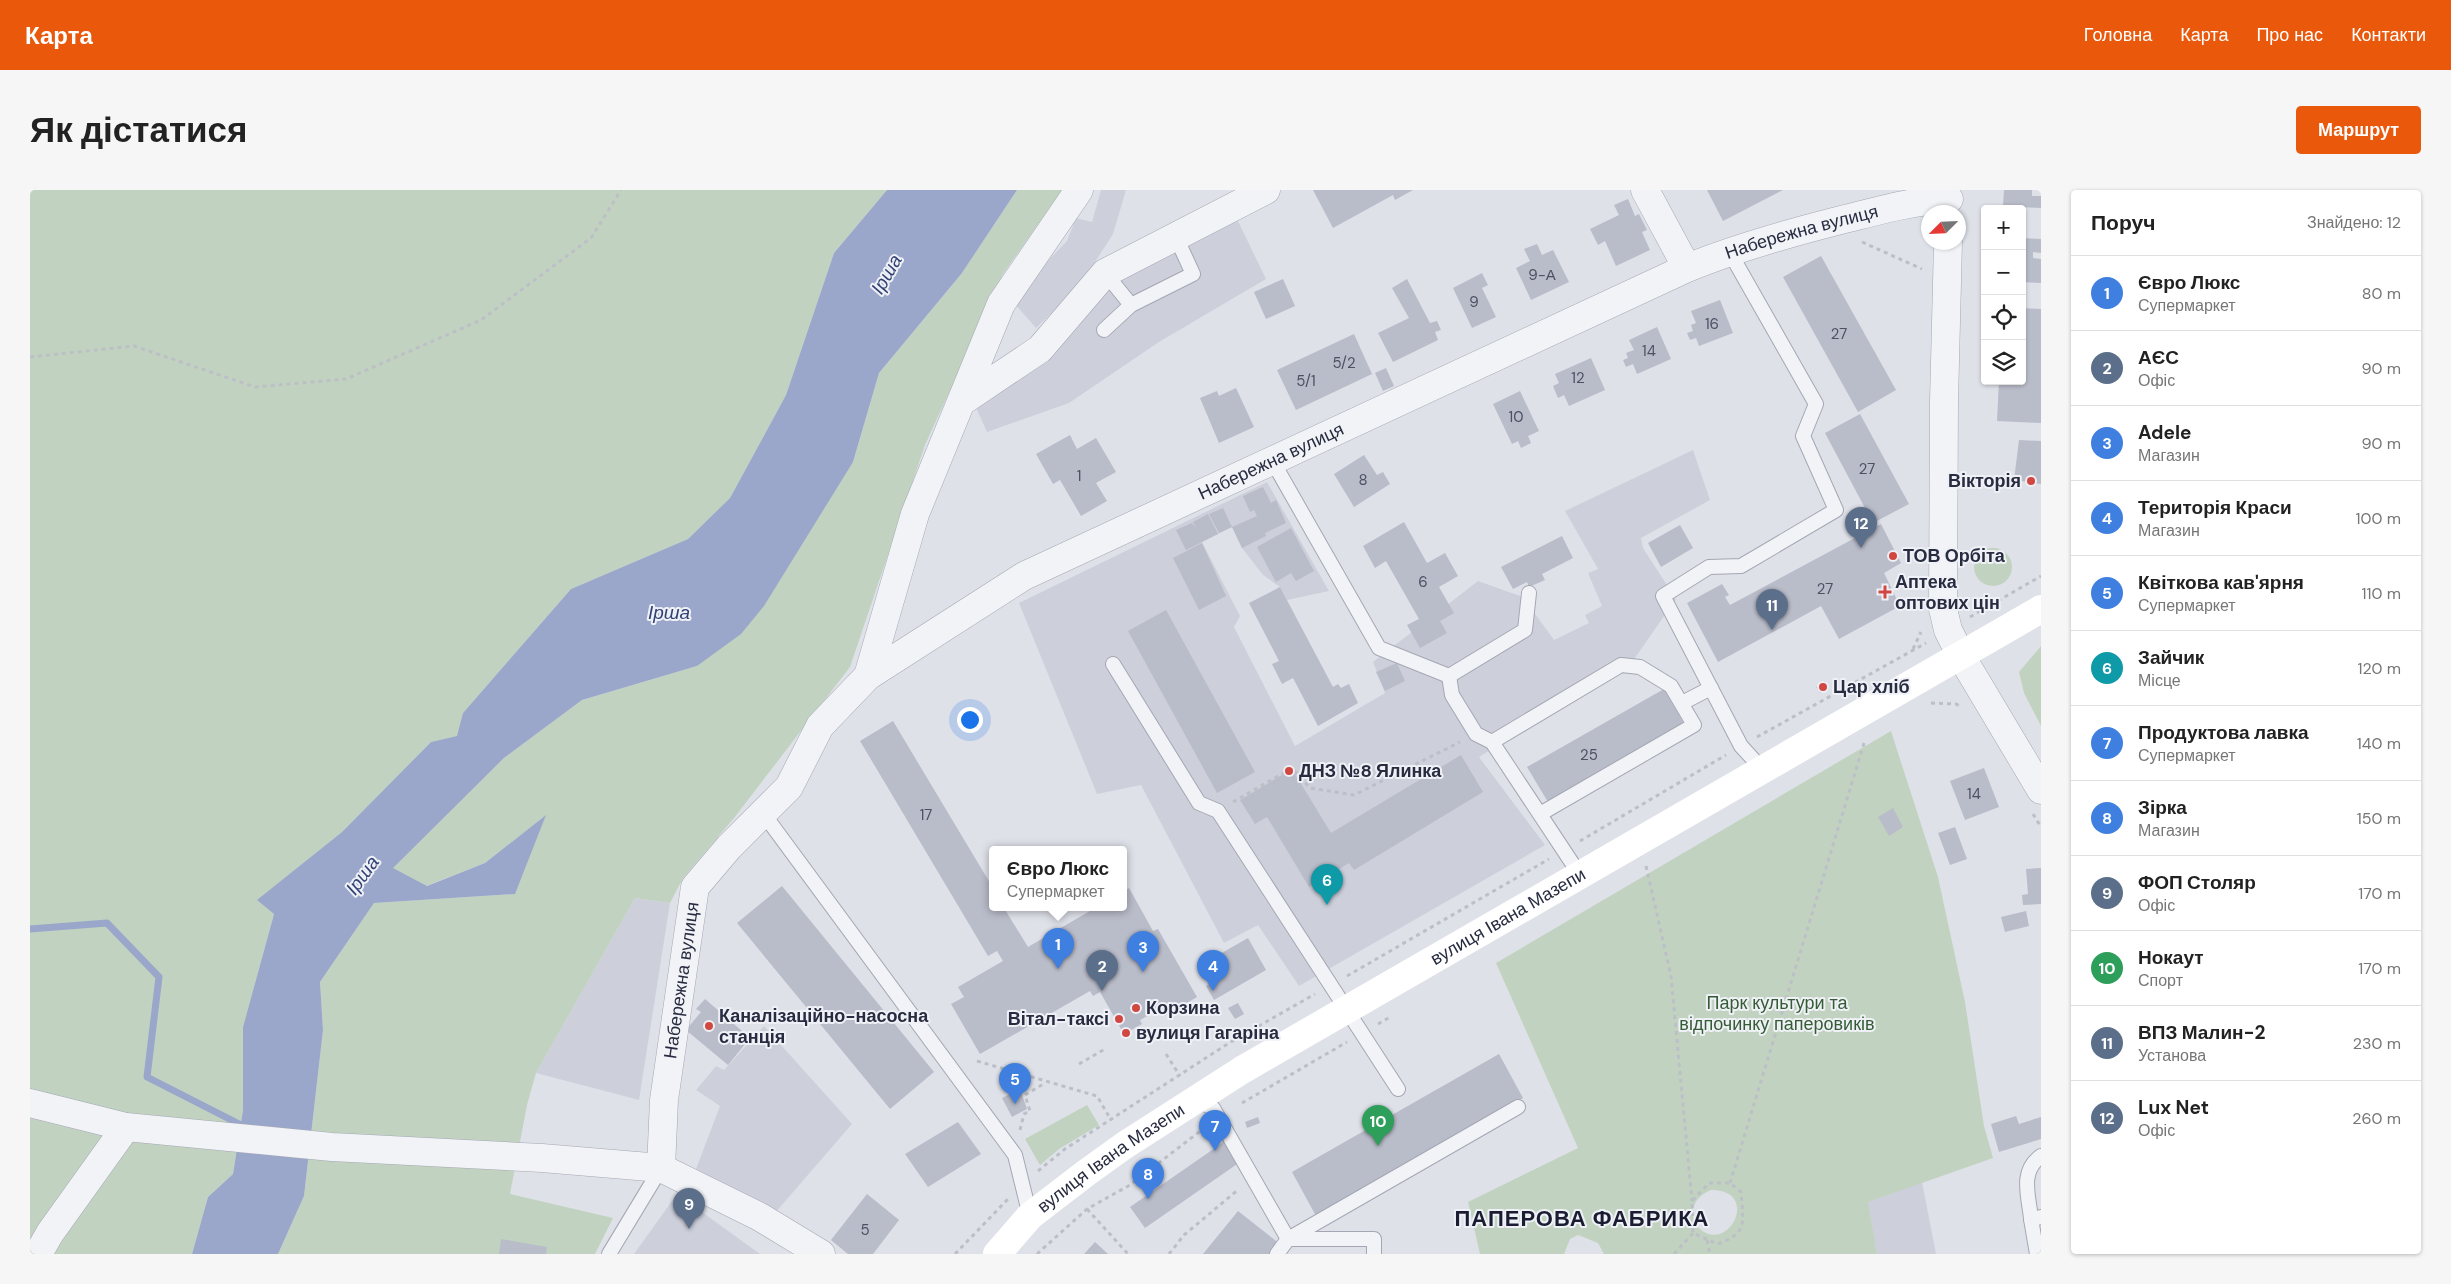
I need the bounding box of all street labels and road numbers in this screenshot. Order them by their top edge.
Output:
street label: Набережна вулиця [1722,199,1881,265]
street label: Набережна вулиця [1194,417,1348,505]
street label: вулиця Івана Мазепи [1426,862,1590,971]
street label: Набережна вулиця [658,900,705,1060]
street label: вулиця Івана Мазепи [1032,1098,1189,1218]

